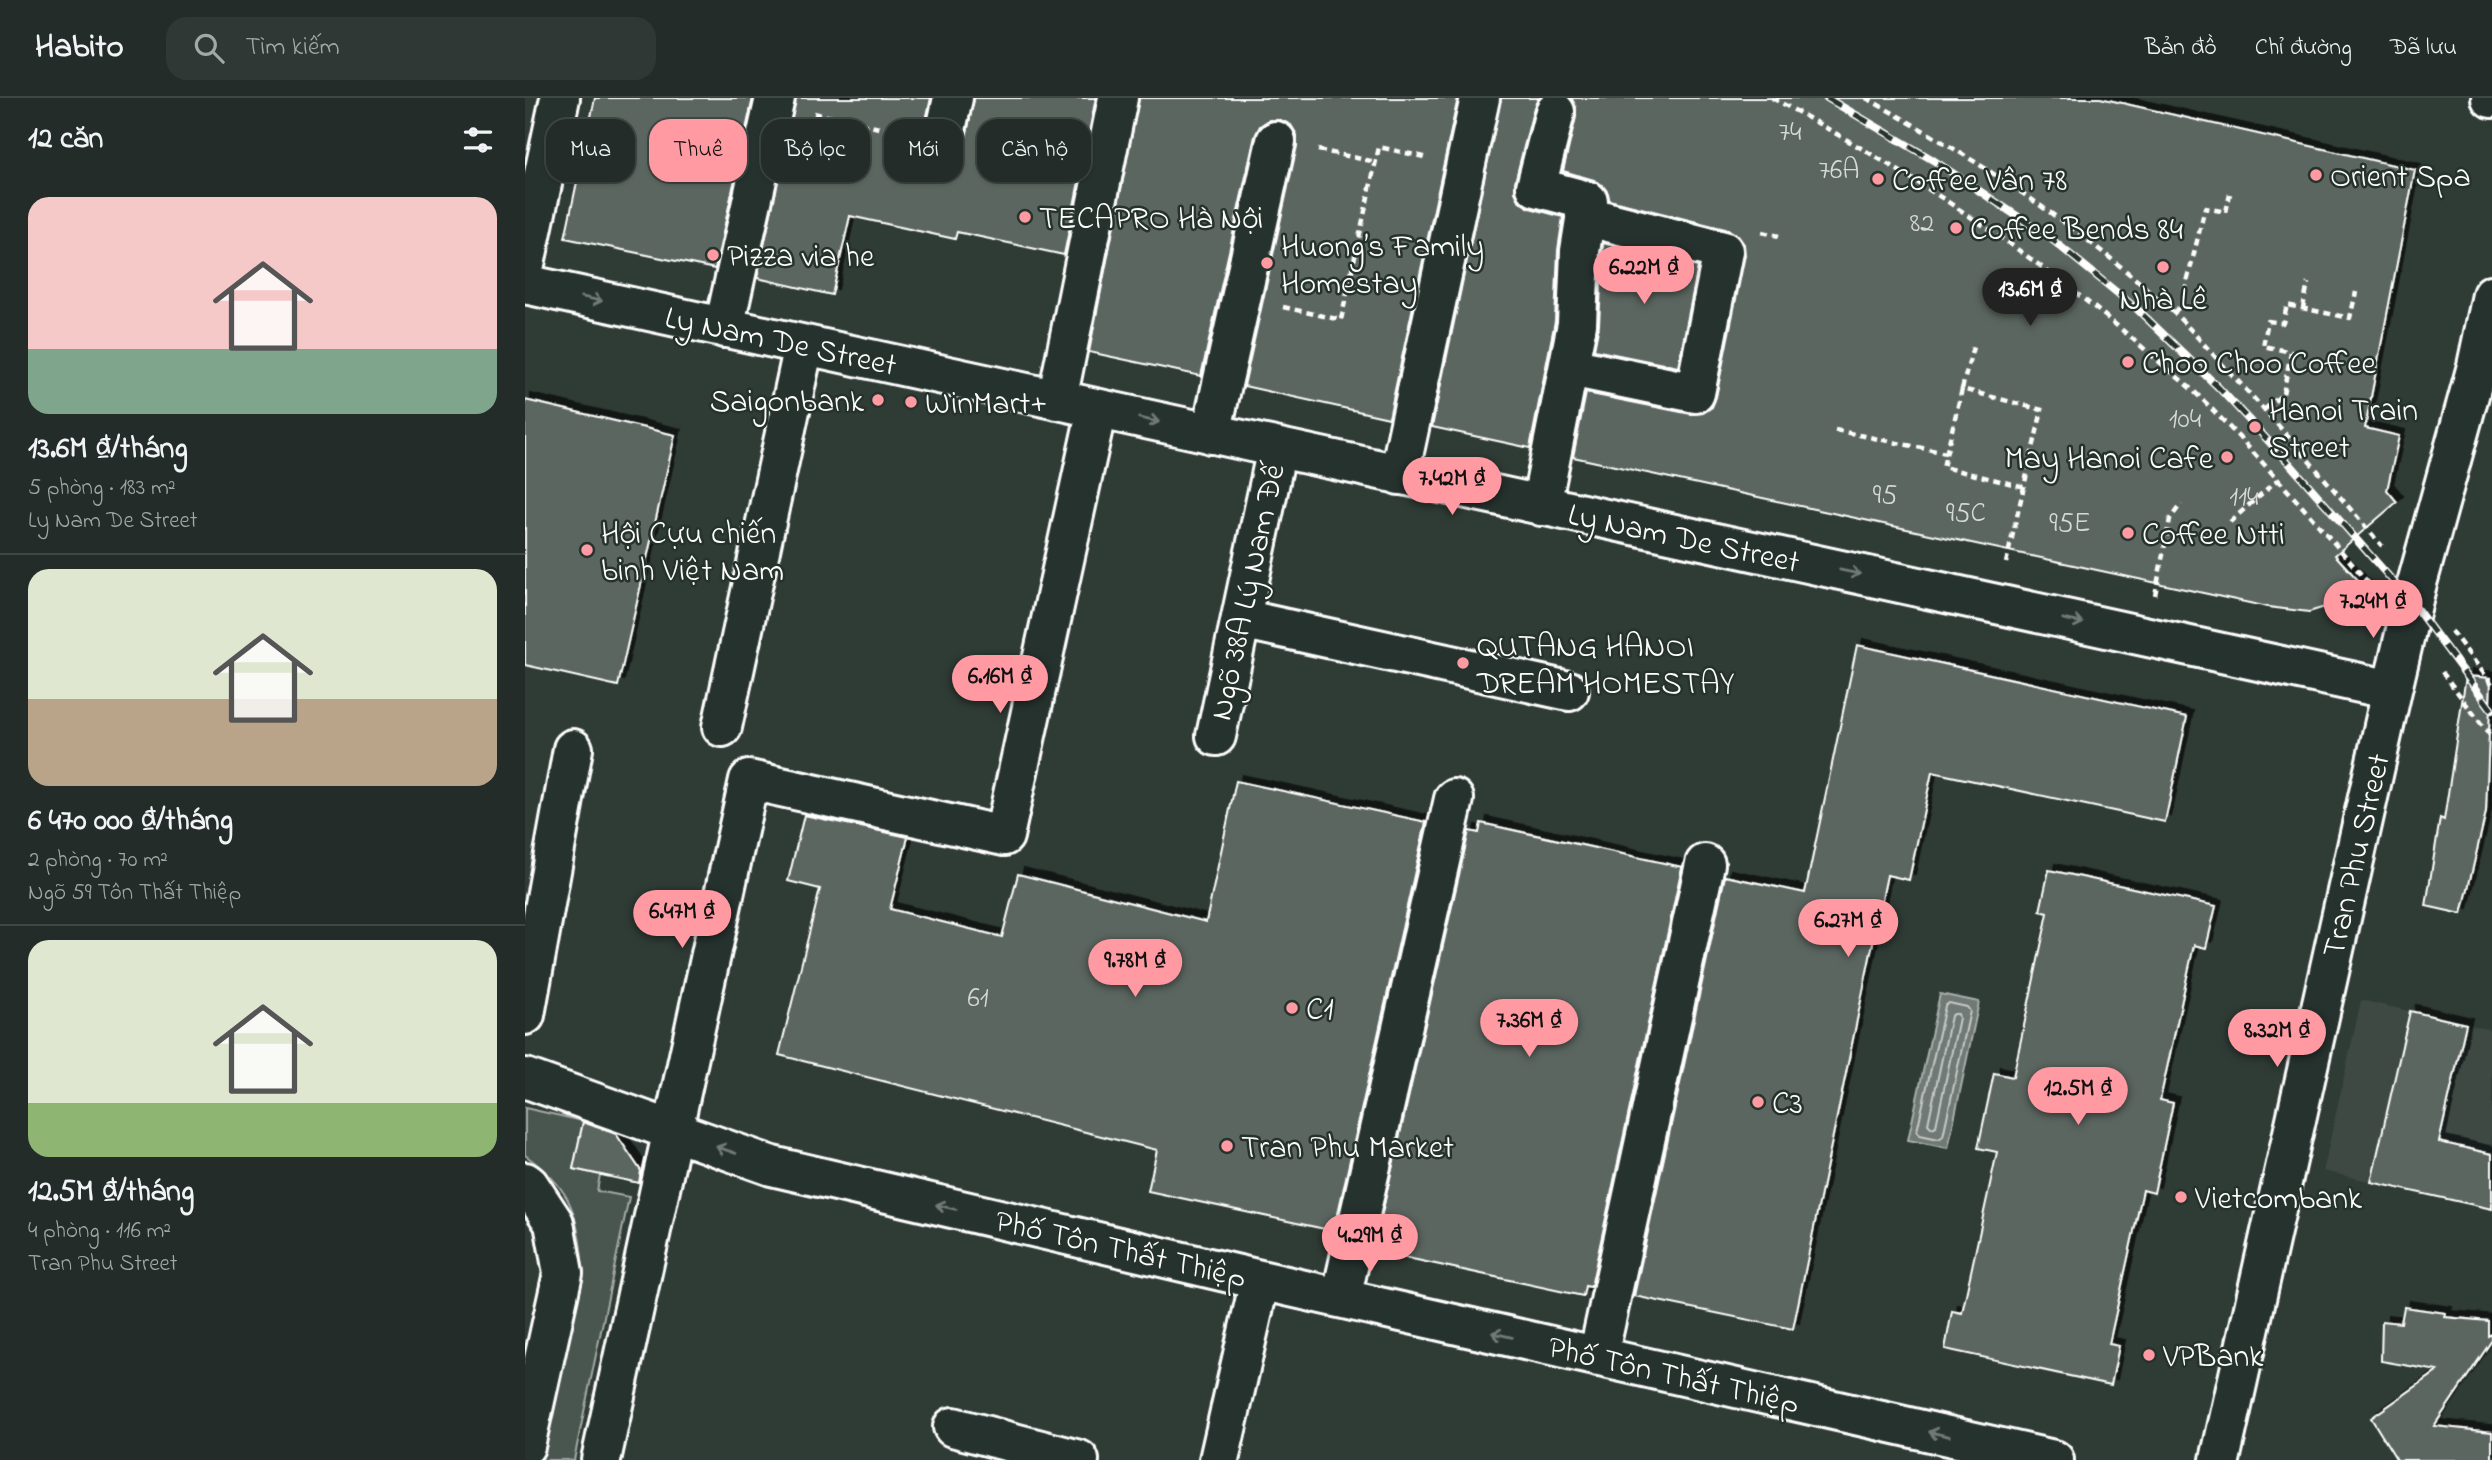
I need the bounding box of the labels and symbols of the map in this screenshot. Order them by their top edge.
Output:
house number: 74 [1778,113,1802,154]
house number: 76A [1818,151,1860,192]
place label: Orient Spa [2330,155,2471,202]
place label: Coffee Vân 78 [1892,159,2067,206]
marker: Orient Spa [2308,167,2324,183]
marker: Coffee Vân 78 [1870,171,1886,187]
place label: TECAPRO Hà Nội [1039,197,1263,244]
house number: 82 [1910,204,1934,245]
place label: Coffee Bends 84 [1970,208,2183,255]
marker: TECAPRO Hà Nội [1017,209,1033,225]
marker: Coffee Bends 84 [1948,220,1964,236]
place label: Huong’s Family Homestay [1281,225,1484,309]
place label: Pizza via he [727,235,875,282]
pin: 6.22M ₫ [1579,246,1709,306]
marker: Pizza via he [705,247,721,263]
marker: Huong’s Family Homestay [1259,255,1275,271]
marker: Nhà Lê [2155,259,2171,275]
pin: 13.6M ₫ [1965,268,2095,328]
place label: Nhà Lê [2119,278,2207,325]
one-way arrow [580,293,603,306]
street label: Ly Nam De Street [660,296,901,391]
place label: Choo Choo Coffee [2142,342,2377,389]
marker: Choo Choo Coffee [2120,354,2136,370]
place label: Saigonbank [710,380,865,427]
place label: WinMart+ [925,382,1047,429]
place label: Hanoi Train Street [2269,389,2418,473]
marker: Saigonbank [870,392,886,408]
marker: WinMart+ [903,394,919,410]
house number: 104 [2169,400,2202,441]
one-way arrow [1137,414,1160,428]
marker: Hanoi Train Street [2247,419,2263,435]
place label: May Hanoi Cafe [2004,437,2214,484]
marker: May Hanoi Cafe [2219,449,2235,465]
street label: Ngõ 38A Lý Nam Đế [1199,458,1300,725]
pin: 7.42M ₫ [1387,458,1517,517]
house number: 95 [1873,476,1897,517]
house number: 114 [2229,478,2259,519]
street label: Ly Nam De Street [1563,493,1804,588]
house number: 95C [1946,494,1986,535]
house number: 95E [2049,504,2091,545]
place label: Hội Cựu chiến binh Việt Nam [601,512,784,596]
place label: Coffee Ntti [2142,513,2285,560]
marker: Coffee Ntti [2120,525,2136,541]
marker: Hội Cựu chiến binh Việt Nam [579,542,595,558]
one-way arrow [1838,566,1861,580]
pin: 7.24M ₫ [2308,580,2438,640]
one-way arrow [2061,614,2084,628]
place label: QUTANG HANOI DREAM HOMESTAY [1476,625,1735,709]
marker: QUTANG HANOI DREAM HOMESTAY [1455,655,1471,671]
pin: 6.16M ₫ [935,656,1065,715]
street label: Tran Phu Street [2312,749,2405,962]
pin: 6.47M ₫ [617,890,747,950]
pin: 6.27M ₫ [1783,900,1913,959]
pin: 9.78M ₫ [1070,940,1200,999]
house number: 61 [967,979,989,1020]
place label: C1 [1306,988,1334,1035]
marker: C1 [1284,1000,1300,1016]
pin: 7.36M ₫ [1464,1000,1594,1059]
pin: 8.32M ₫ [2212,1010,2342,1069]
pin: 12.5M ₫ [2013,1068,2143,1127]
place label: C3 [1772,1082,1803,1129]
marker: C3 [1750,1094,1766,1110]
place label: Tran Phu Market [1241,1126,1454,1173]
marker: Tran Phu Market [1219,1138,1235,1154]
one-way arrow [716,1143,738,1155]
place label: Vietcombank [2194,1177,2363,1224]
marker: Vietcombank [2173,1189,2189,1205]
one-way arrow [935,1200,958,1213]
street label: Phố Tôn Thất Thiệp [990,1200,1251,1303]
pin: 4.29M ₫ [1305,1214,1435,1274]
street label: Phố Tôn Thất Thiệp [1543,1326,1804,1429]
one-way arrow [1491,1328,1514,1341]
place label: VPBank [2162,1335,2264,1382]
marker: VPBank [2141,1347,2157,1363]
one-way arrow [1928,1427,1951,1440]

